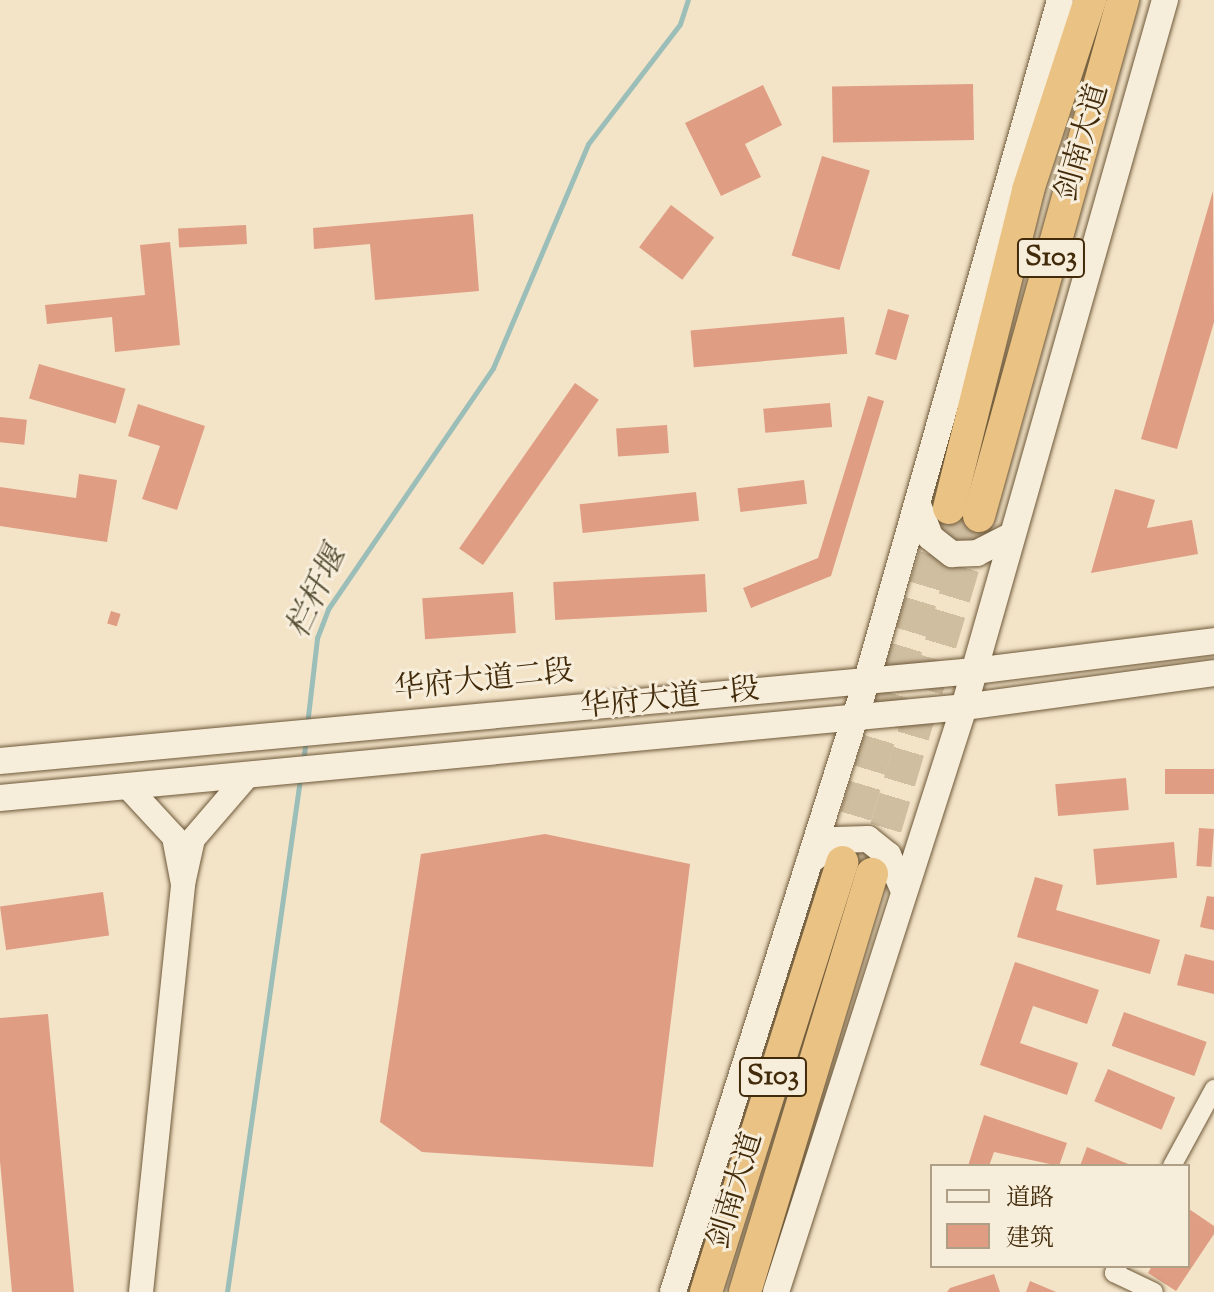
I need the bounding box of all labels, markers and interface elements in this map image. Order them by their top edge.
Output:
street label: 剑南大道 [1050,80,1118,206]
road number: S103 [1015,234,1087,282]
water label: 栏杆堰 [280,541,356,645]
street label: 华府大道二段 [393,655,575,709]
street label: 华府大道一段 [579,673,761,727]
road number: S103 [737,1053,809,1101]
street label: 剑南大道 [702,1128,772,1254]
legend [930,1164,1190,1268]
text: 道路 [1006,1182,1054,1216]
text: 建筑 [1006,1222,1054,1256]

